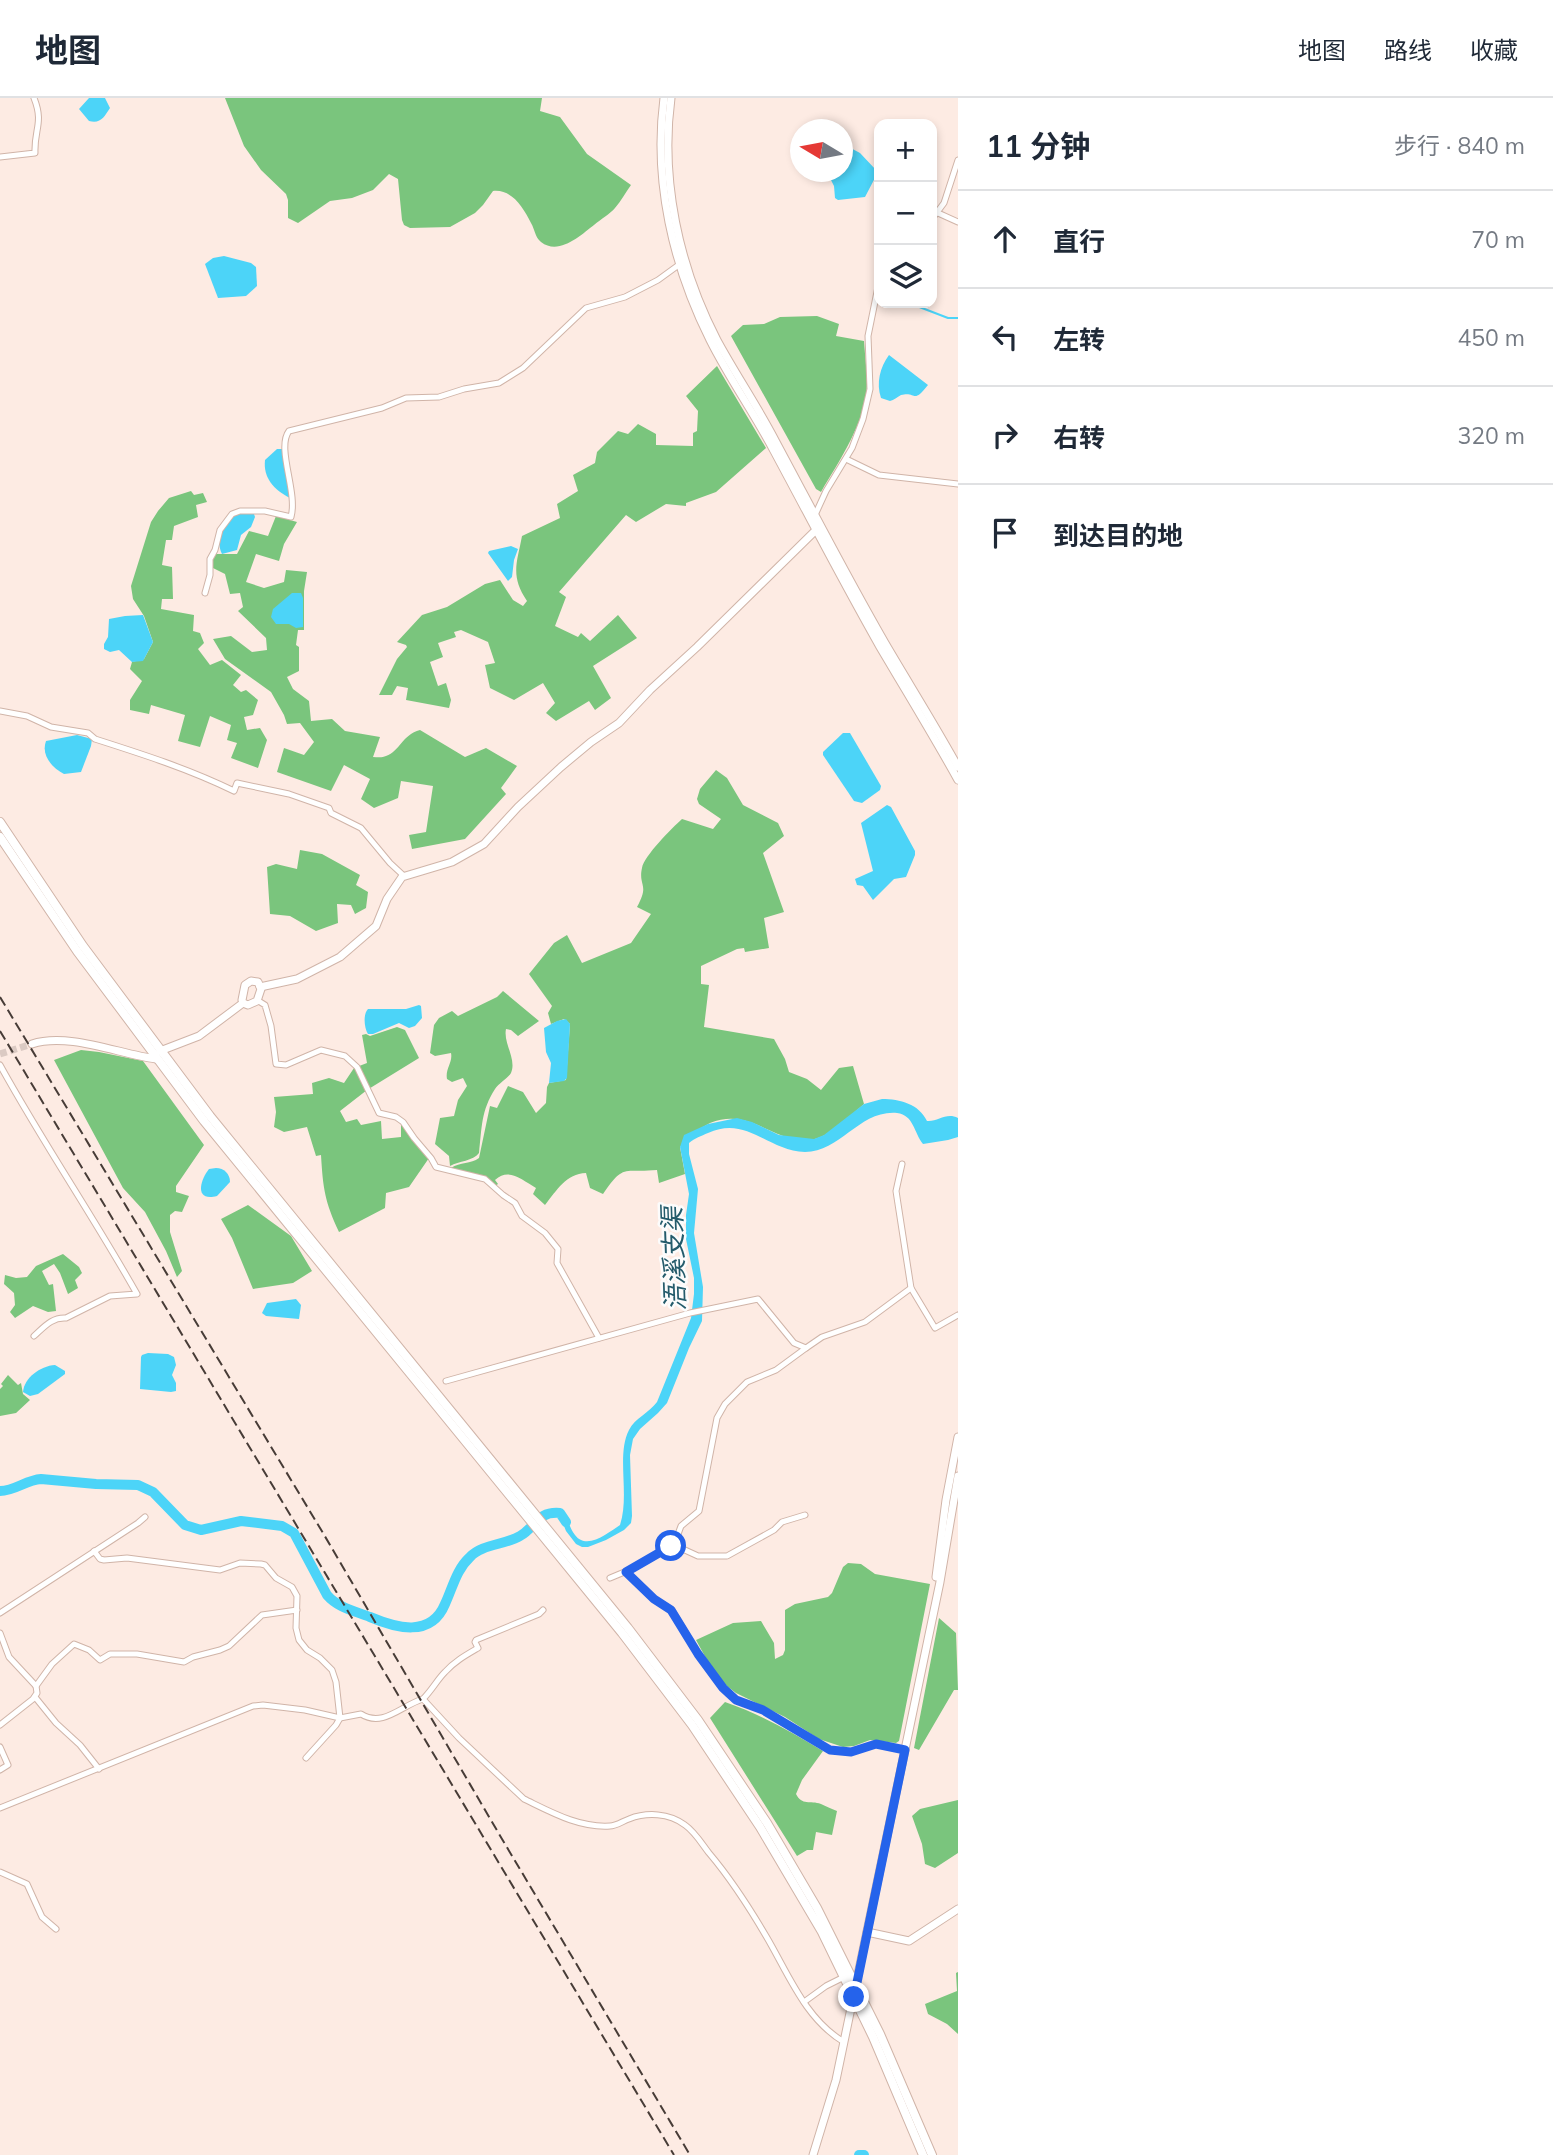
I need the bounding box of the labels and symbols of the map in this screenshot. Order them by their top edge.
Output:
north arrow [790,119,853,182]
water label: 浯溪支渠 [655,1202,692,1312]
route start [655,1530,686,1561]
route end [838,1981,869,2012]

